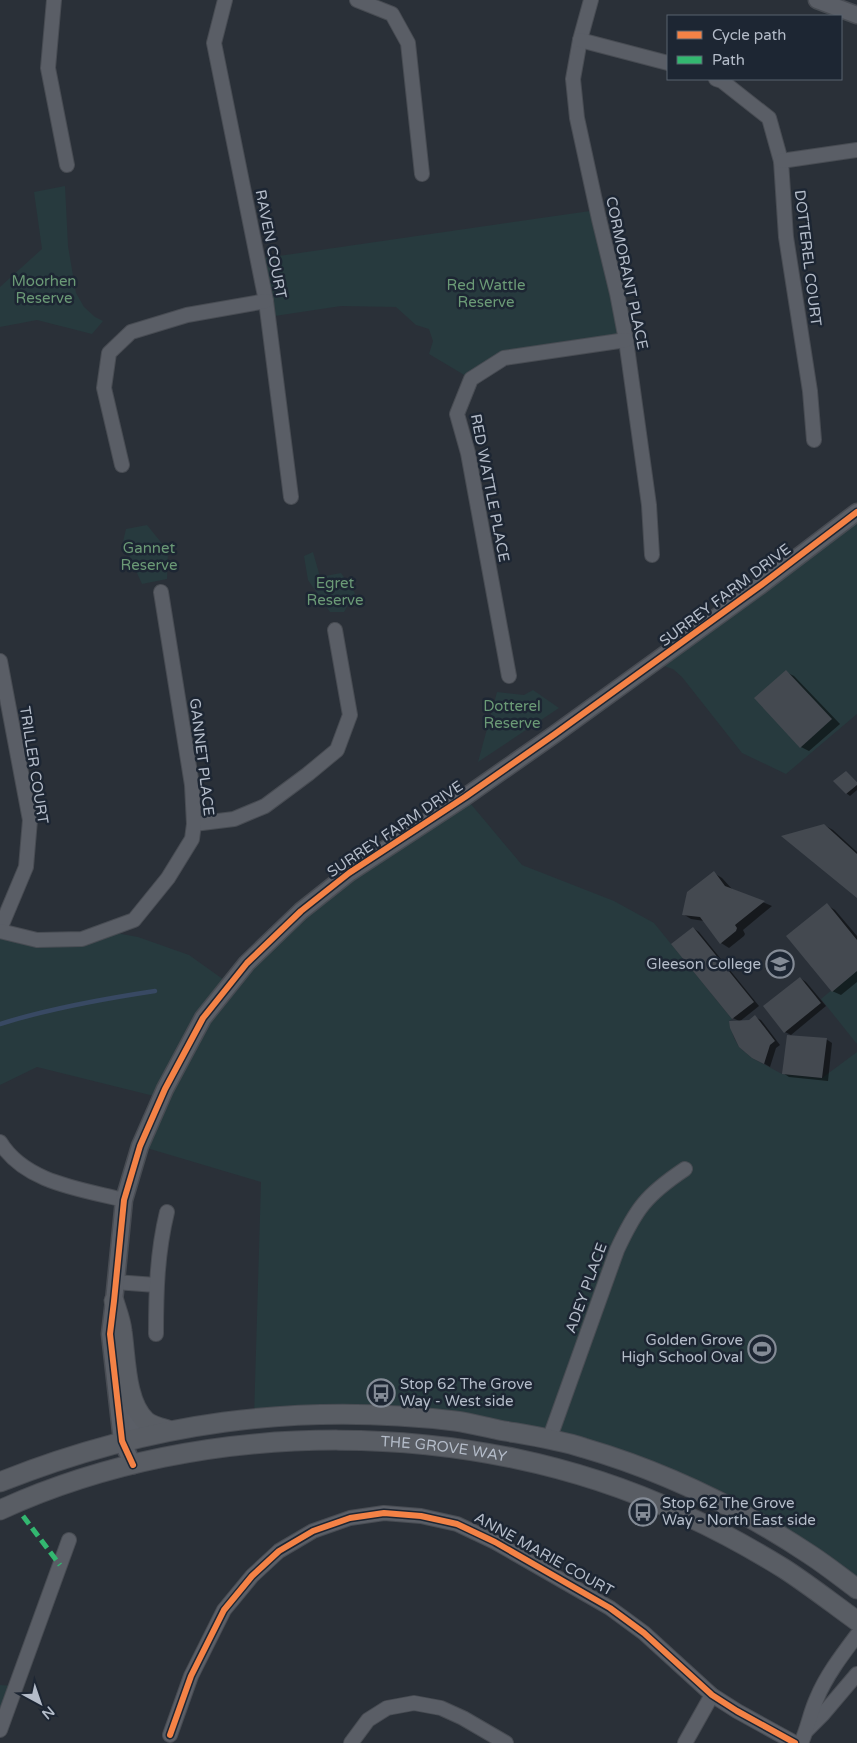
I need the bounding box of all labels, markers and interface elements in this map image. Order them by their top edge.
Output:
legend [667,15,842,80]
text: Cycle path [712,26,786,44]
text: Path [712,51,745,69]
street label: RAVEN COURT [252,188,290,300]
street label: DOTTEREL COURT [791,189,825,327]
street label: CORMORANT PLACE [602,195,652,351]
park label: Moorhen Reserve [11,272,77,307]
park label: Red Wattle Reserve [446,276,526,311]
street label: RED WATTLE PLACE [467,412,513,564]
park label: Gannet Reserve [121,539,177,574]
street label: SURREY FARM DRIVE [656,540,794,650]
park label: Egret Reserve [307,574,363,609]
street label: GANNET PLACE [186,697,218,817]
park label: Dotterel Reserve [483,697,541,732]
street label: TRILLER COURT [16,705,52,825]
street label: SURREY FARM DRIVE [324,777,466,881]
school or university icon: Gleeson College [765,949,795,979]
place label: Gleeson College [646,955,761,973]
street label: ADEY PLACE [561,1240,611,1336]
place label: Golden Grove High School Oval [621,1331,743,1366]
sports icon: Golden Grove High School Oval [747,1334,777,1364]
place label: Stop 62 The Grove Way - West side [400,1375,533,1410]
bus stop icon: Stop 62 The Grove Way - West side [366,1378,396,1408]
street label: THE GROVE WAY [380,1432,509,1466]
place label: Stop 62 The Grove Way - North East side [662,1494,816,1529]
bus stop icon: Stop 62 The Grove Way - North East side [628,1497,658,1527]
street label: ANNE MARIE COURT [471,1508,617,1600]
north arrow [15,1678,65,1728]
text: N [38,1702,58,1723]

